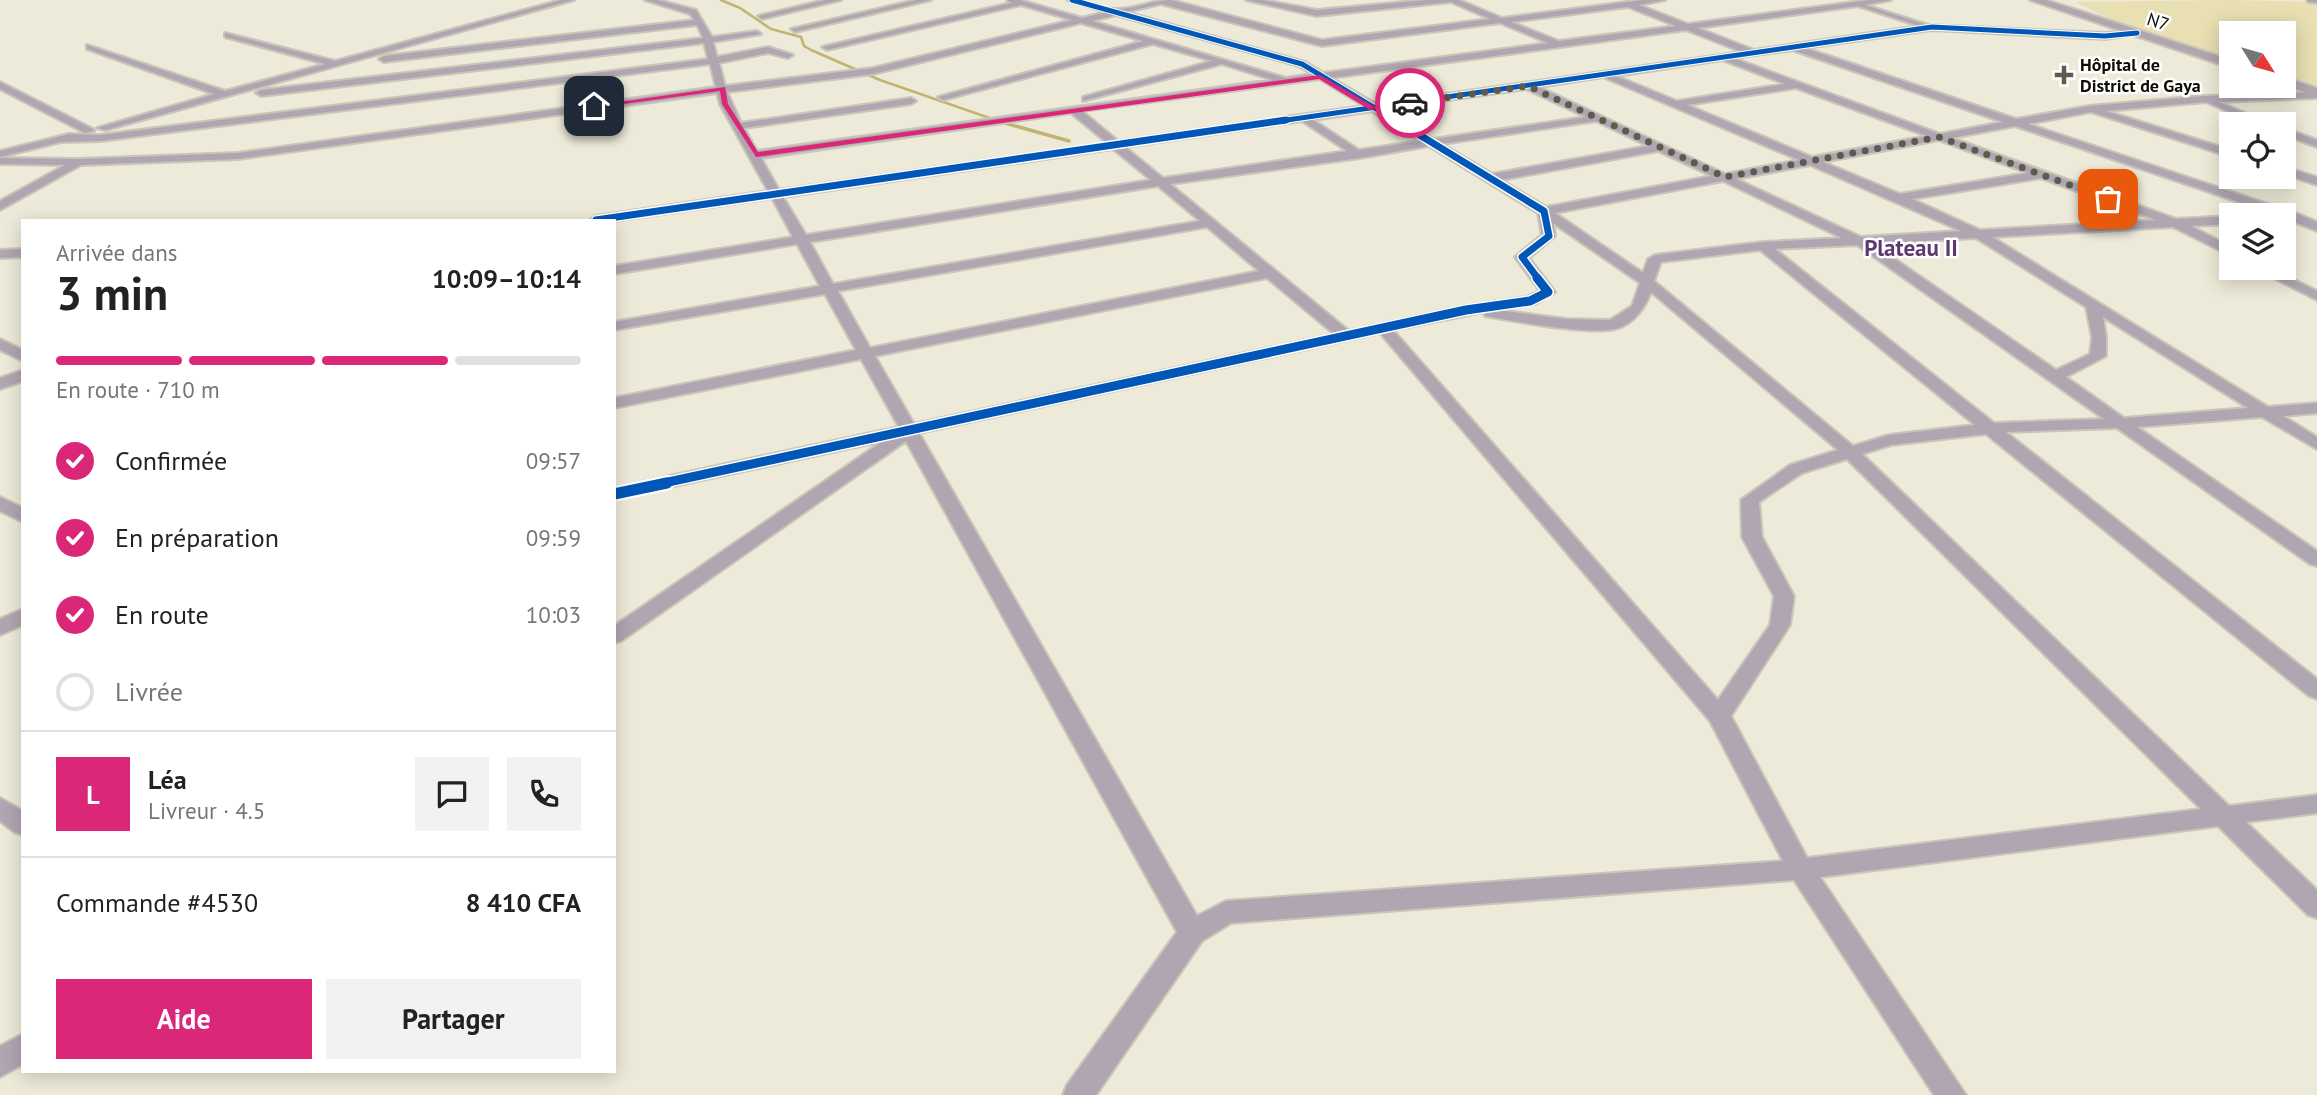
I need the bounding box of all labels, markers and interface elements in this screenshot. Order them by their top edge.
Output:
street label: N7 [2144,7,2172,36]
north arrow [2219,21,2296,98]
map controls [2219,21,2296,280]
place label: Hôpital de District de Gaya [2080,53,2201,97]
marker: Hôpital de District de Gaya [2054,65,2074,85]
courier [1375,68,1445,138]
pin [564,76,624,136]
icon: car [1391,84,1429,122]
icon: home [575,87,613,125]
button: locate [2219,112,2296,189]
pin [2078,169,2138,229]
icon: bag [2089,180,2127,218]
button: layers [2219,203,2296,280]
district label: Plateau II [1864,233,1958,262]
text: Arrivée dans [56,238,177,267]
text: 10:09–10:14 [432,262,581,295]
text: 3 min [56,263,168,323]
text: En route · 710 m [56,375,220,404]
icon: check [56,442,94,480]
text: Confirmée [115,444,227,477]
text: 09:57 [526,446,581,475]
icon: check [56,519,94,557]
text: En préparation [115,521,279,554]
text: 09:59 [526,523,581,552]
icon: check [56,596,94,634]
text: En route [115,598,209,631]
text: 10:03 [526,600,581,629]
text: Livrée [115,675,183,708]
button: chat [415,757,489,831]
button: phone [507,757,581,831]
text: Léa [148,763,187,796]
text: L [86,778,100,811]
text: Livreur · 4.5 [148,796,265,825]
text: Commande #4530 [56,886,258,919]
text: 8 410 CFA [466,886,581,919]
button: Aide [56,979,312,1059]
button: Partager [326,979,581,1059]

